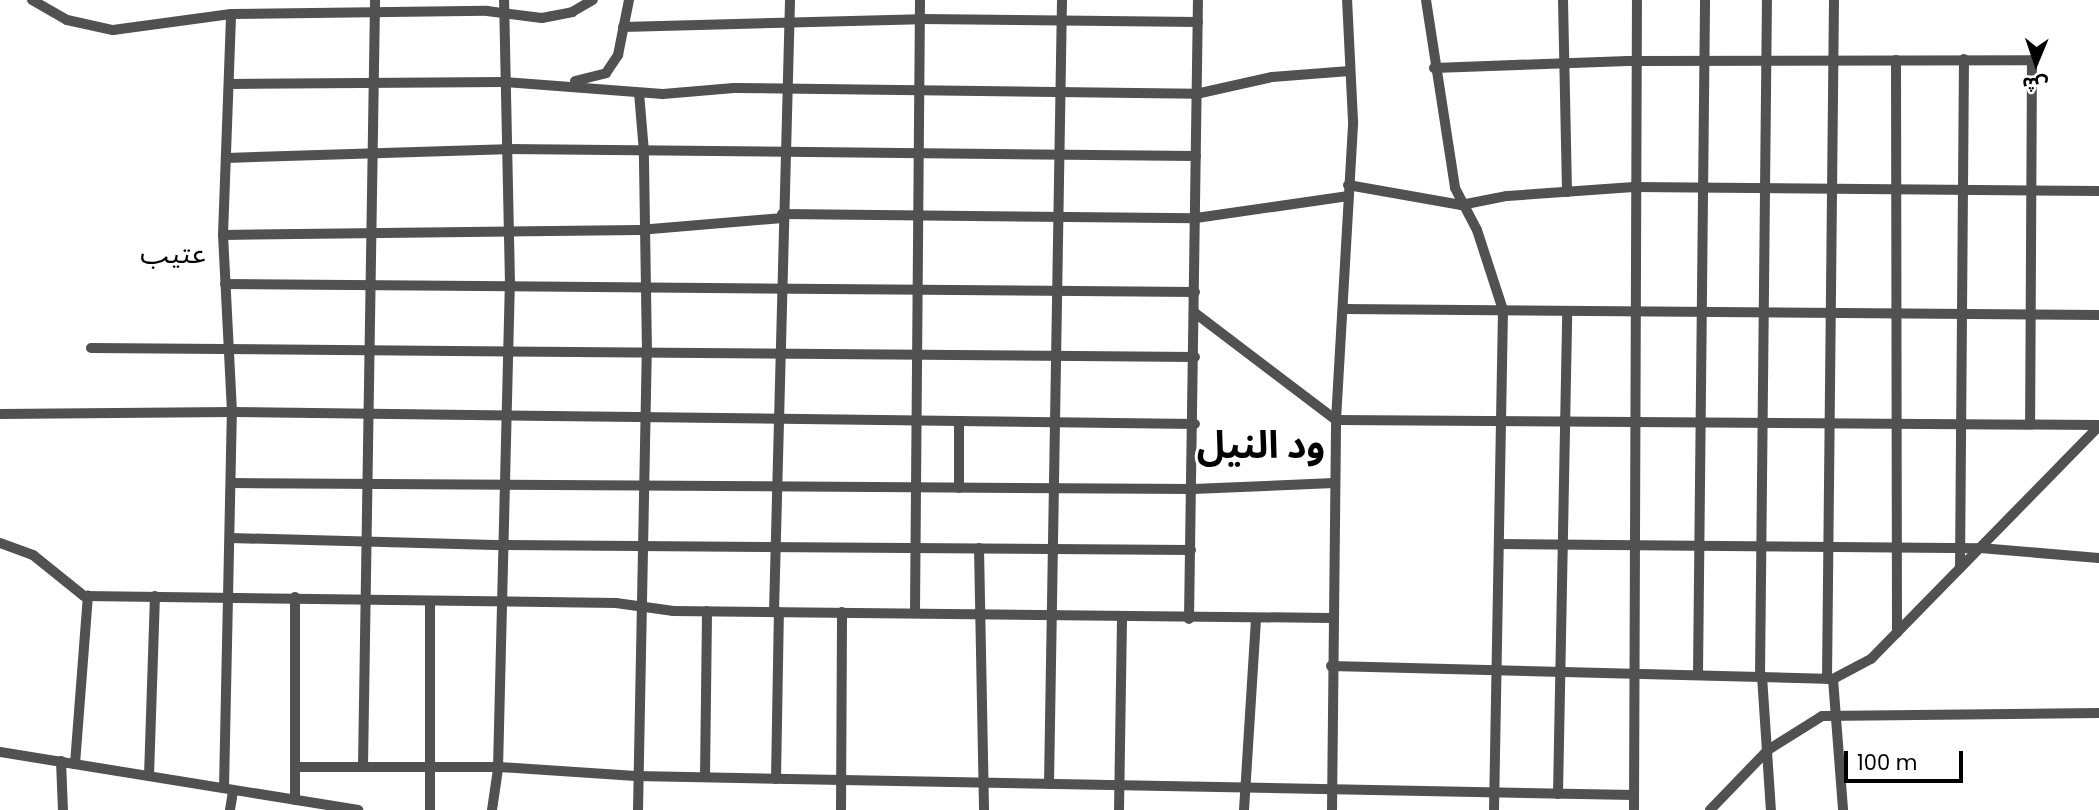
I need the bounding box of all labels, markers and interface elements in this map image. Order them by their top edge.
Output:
north arrow [2001,28,2071,98]
text: ش [2022,71,2049,98]
district label: عتيب [140,237,206,271]
district label: ود النيل [1197,422,1325,468]
scale bar [1847,736,1966,780]
text: 100 m [1857,748,1917,777]

